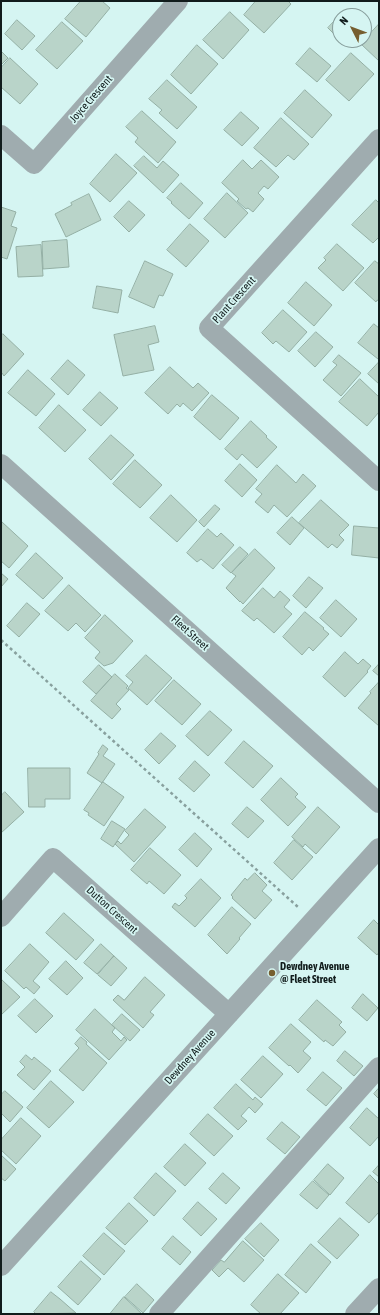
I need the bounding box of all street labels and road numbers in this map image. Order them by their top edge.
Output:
street label: Joyce Crescent [67,73,115,125]
street label: Plant Crescent [210,274,258,326]
street label: Fleet Street [168,613,212,653]
street label: Dutton Crescent [84,884,140,936]
street label: Dewdney Avenue [162,1027,218,1087]

